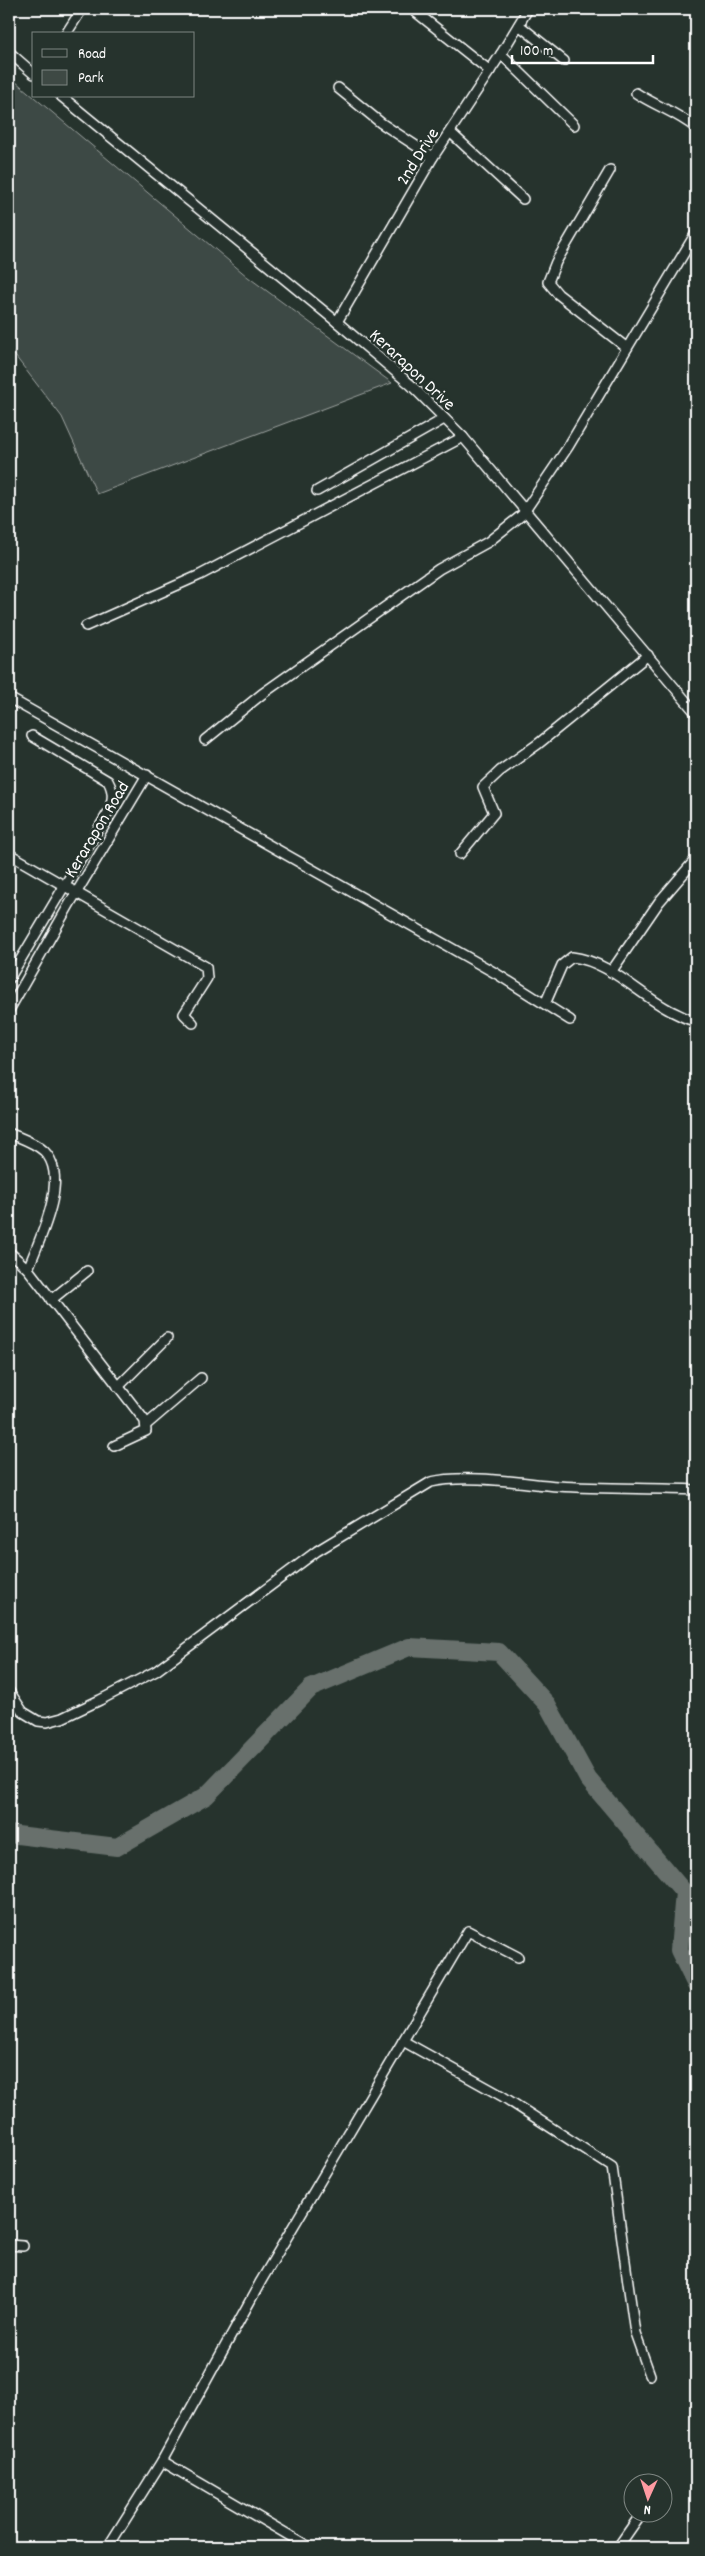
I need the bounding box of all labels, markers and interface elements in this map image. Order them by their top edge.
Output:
legend [32,32,195,98]
scale bar [512,32,654,64]
text: 100 m [520,41,553,63]
text: Road [78,44,106,66]
text: Park [78,68,104,90]
street label: 2nd Drive [392,124,447,191]
street label: Kerarapon Drive [363,324,460,417]
street label: Kerarapon Road [59,777,137,883]
north arrow [622,2474,672,2524]
text: N [643,2499,651,2519]

